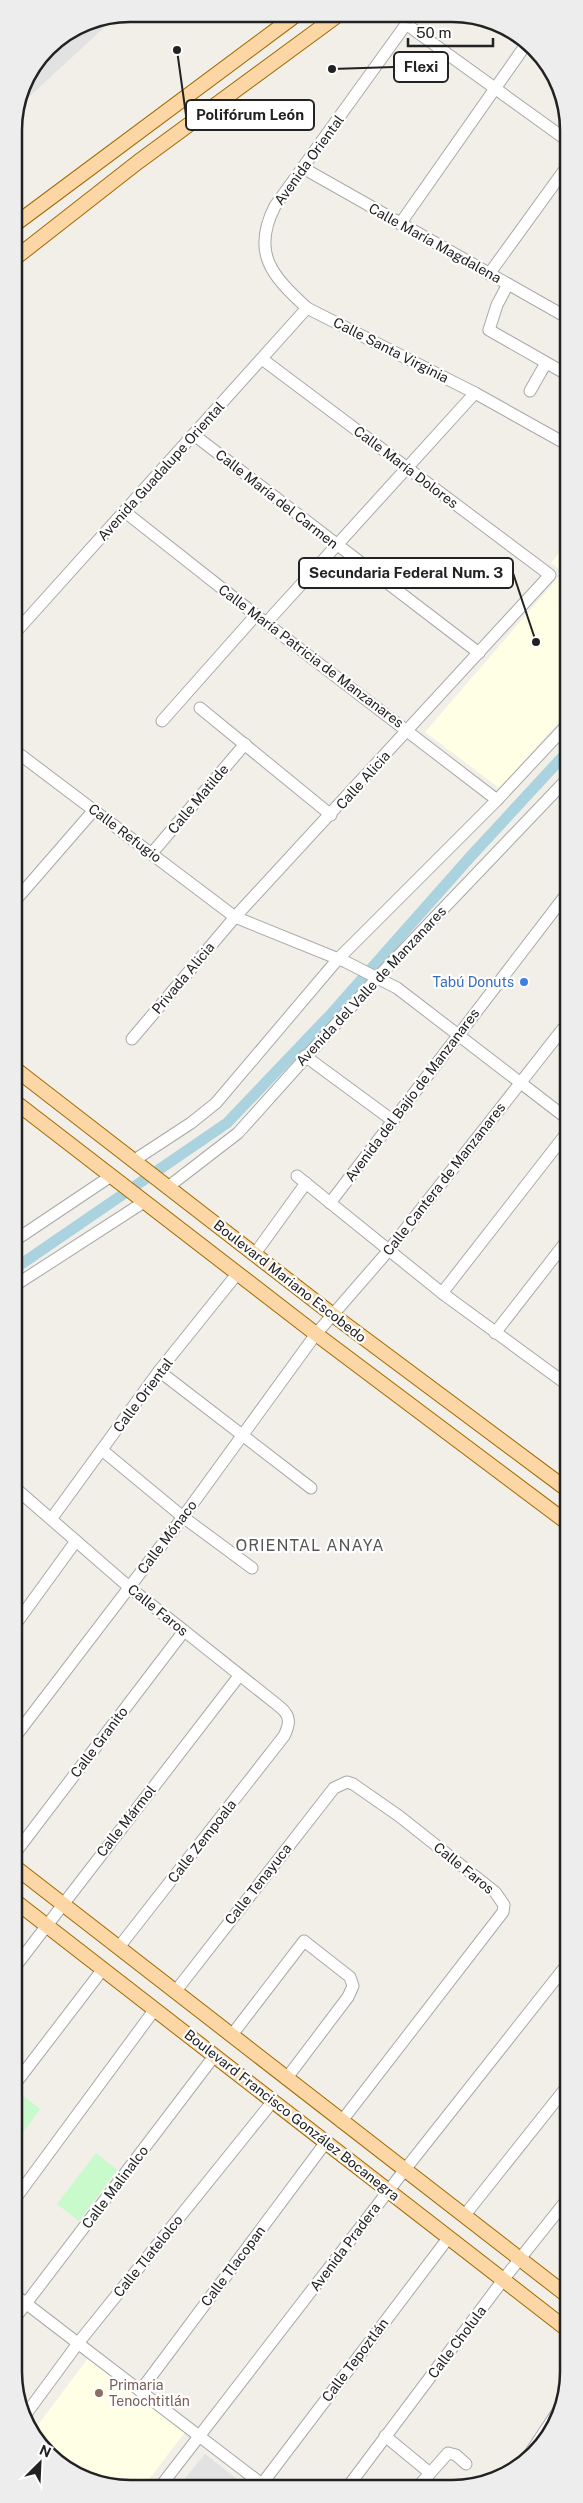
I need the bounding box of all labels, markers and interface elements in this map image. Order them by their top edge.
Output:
scale bar [408,15,493,47]
text: 50 m [416,24,451,41]
callout: Flexi [394,52,448,82]
text: Flexi [404,58,438,75]
callout: Polifórum León [186,100,314,130]
text: Polifórum León [196,106,304,123]
street label: Avenida Oriental [271,112,347,208]
street label: Calle María Magdalena [366,200,504,286]
street label: Calle Santa Virginia [331,314,451,386]
street label: Avenida Guadalupe Oriental [94,398,228,544]
street label: Calle María Dolores [351,423,461,511]
street label: Calle María del Carmen [213,446,341,552]
callout: Secundaria Federal Num. 3 [299,558,513,588]
text: Secundaria Federal Num. 3 [309,564,503,581]
street label: Calle María Patricia de Manzanares [215,581,407,731]
street label: Calle Alicia [333,748,393,812]
street label: Calle Matilde [164,761,232,837]
street label: Calle Refugio [85,800,165,866]
street label: Avenida del Valle de Manzanares [293,903,449,1069]
street label: Privada Alicia [148,939,218,1017]
place label: Tabú Donuts [433,974,514,990]
marker: Tabú Donuts [518,976,530,988]
street label: Avenida del Bajío de Manzanares [342,1005,482,1185]
street label: Calle Cantera de Manzanares [379,1099,509,1259]
street label: Boulevard Mariano Escobedo [211,1217,369,1345]
street label: Calle Oriental [110,1355,176,1435]
street label: Calle Mónaco [134,1497,200,1577]
district label: ORIENTAL ANAYA [235,1536,385,1555]
street label: Calle Faros [125,1581,191,1639]
street label: Calle Granito [67,1703,131,1781]
street label: Calle Mármol [93,1782,159,1860]
street label: Calle Zempoala [165,1796,239,1886]
street label: Calle Faros [431,1839,497,1897]
street label: Calle Tenayuca [221,1840,295,1928]
street label: Boulevard Francisco González Bocanegra [181,2026,403,2204]
street label: Calle Malinalco [79,2142,151,2232]
street label: Avenida Pradera [307,2200,383,2294]
street label: Calle Tlatelolco [110,2212,186,2300]
street label: Calle Tlacopan [198,2223,268,2309]
street label: Calle Cholula [425,2303,489,2381]
street label: Calle Tepoztlán [319,2315,391,2405]
place label: Primaria Tenochtitlán [109,2377,190,2409]
marker: Primaria Tenochtitlán [93,2387,105,2399]
north arrow [15,2438,65,2488]
text: N [37,2442,54,2461]

